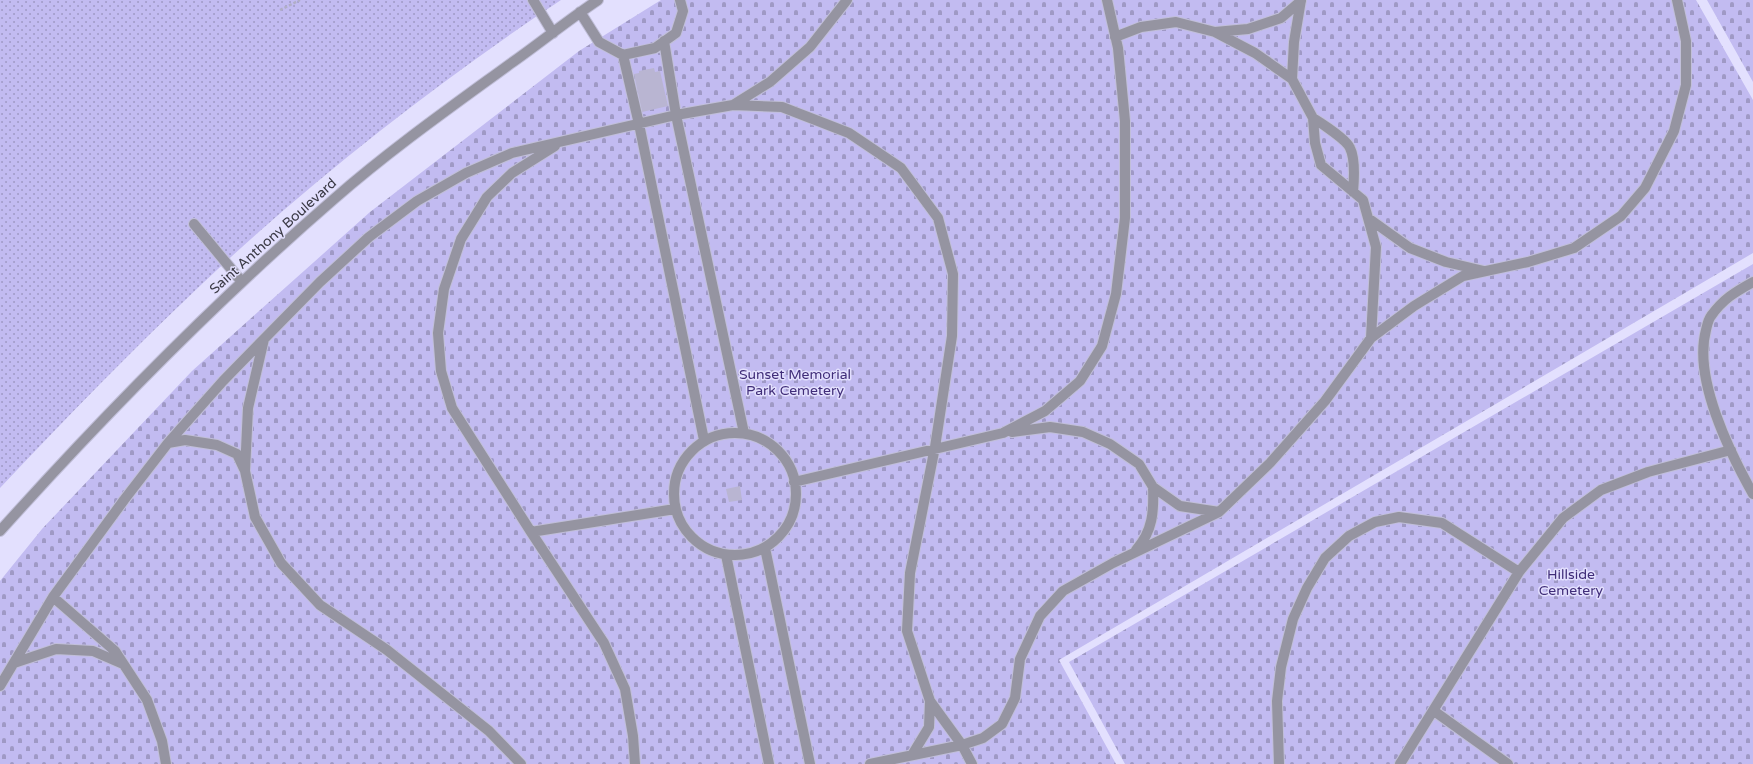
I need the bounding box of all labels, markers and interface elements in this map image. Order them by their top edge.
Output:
street label: Saint Anthony Boulevard [206,174,340,298]
park label: Sunset Memorial Park Cemetery [739,366,851,399]
park label: Hillside Cemetery [1539,566,1604,599]

